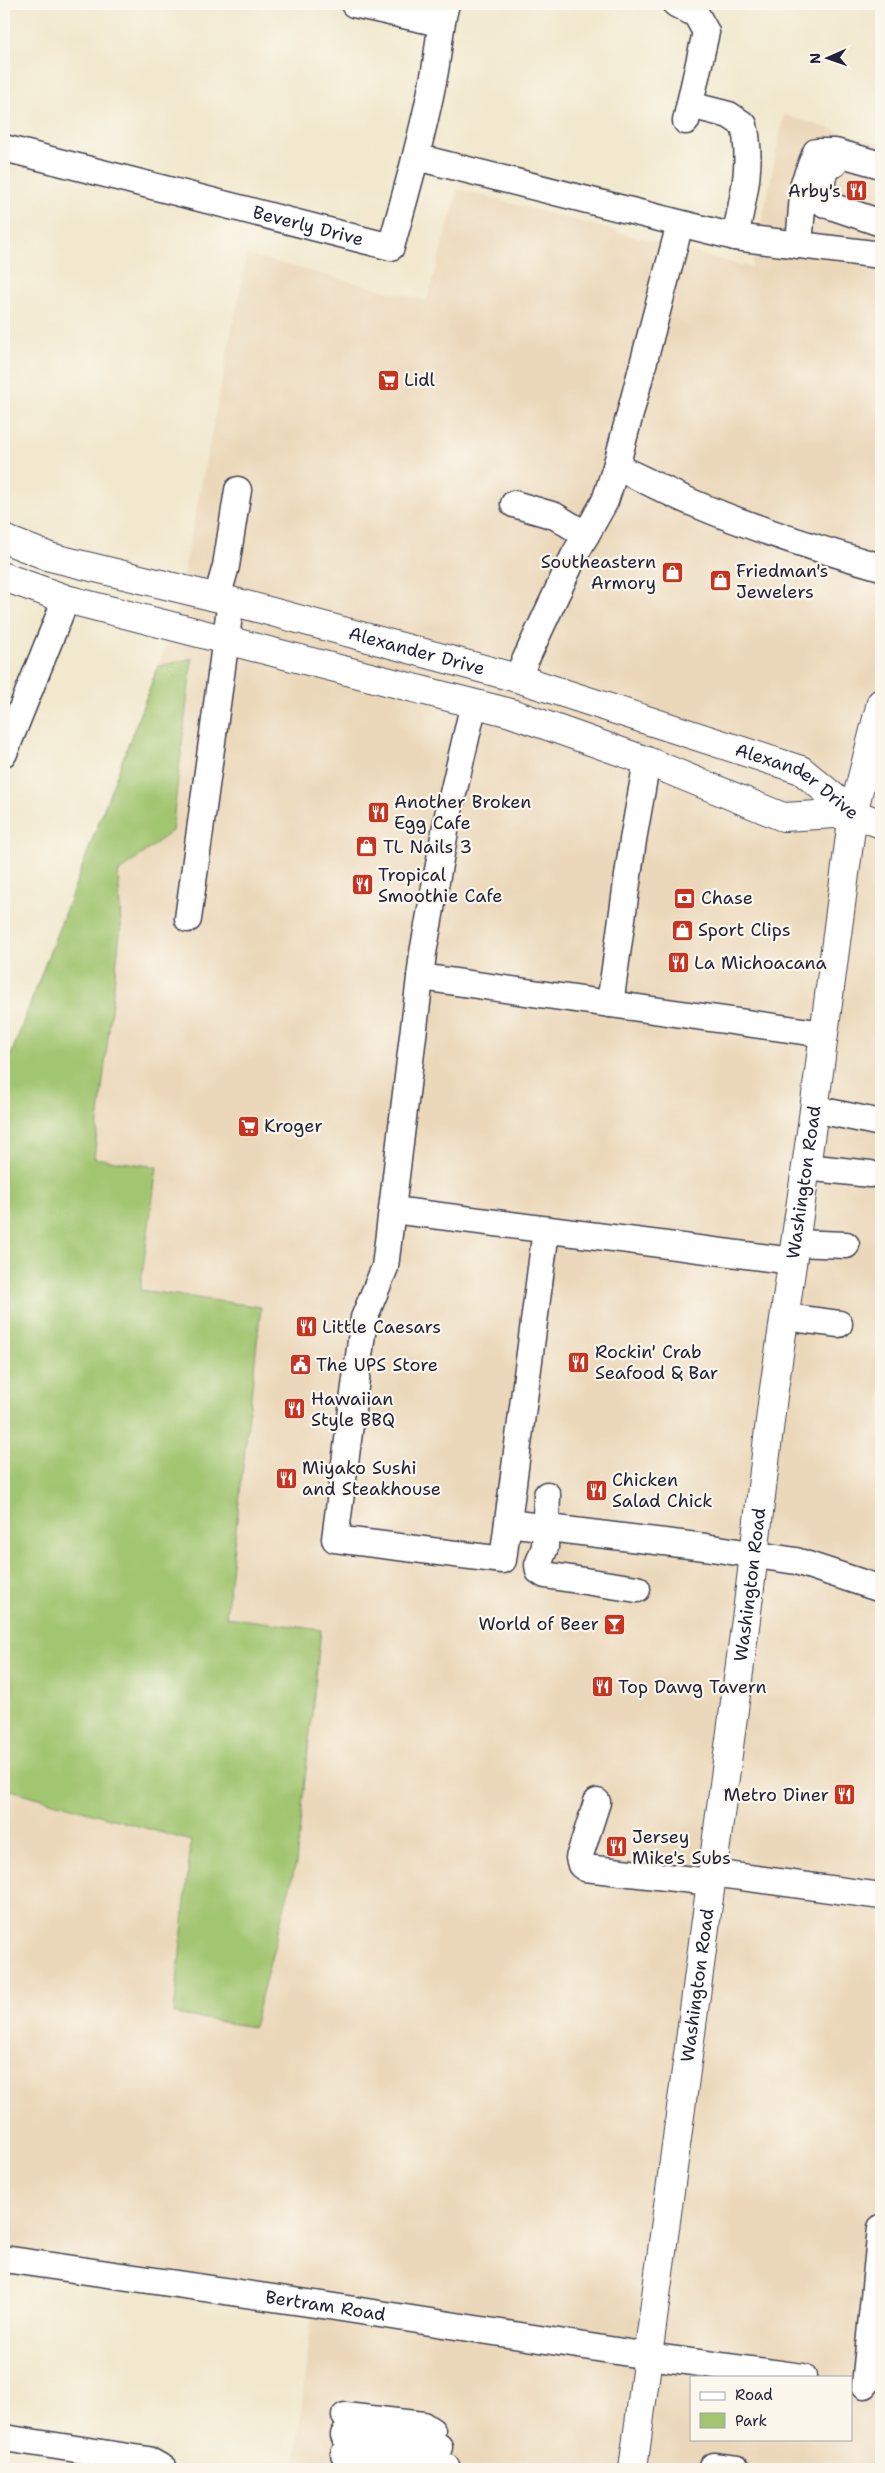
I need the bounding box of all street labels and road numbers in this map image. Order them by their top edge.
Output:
street label: Beverly Drive [250,200,366,251]
street label: Alexander Drive [346,621,487,681]
street label: Alexander Drive [732,738,864,825]
street label: Washington Road [781,1104,826,1261]
street label: Washington Road [728,1507,771,1663]
street label: Washington Road [675,1907,719,2063]
street label: Bertram Road [264,2285,387,2327]

